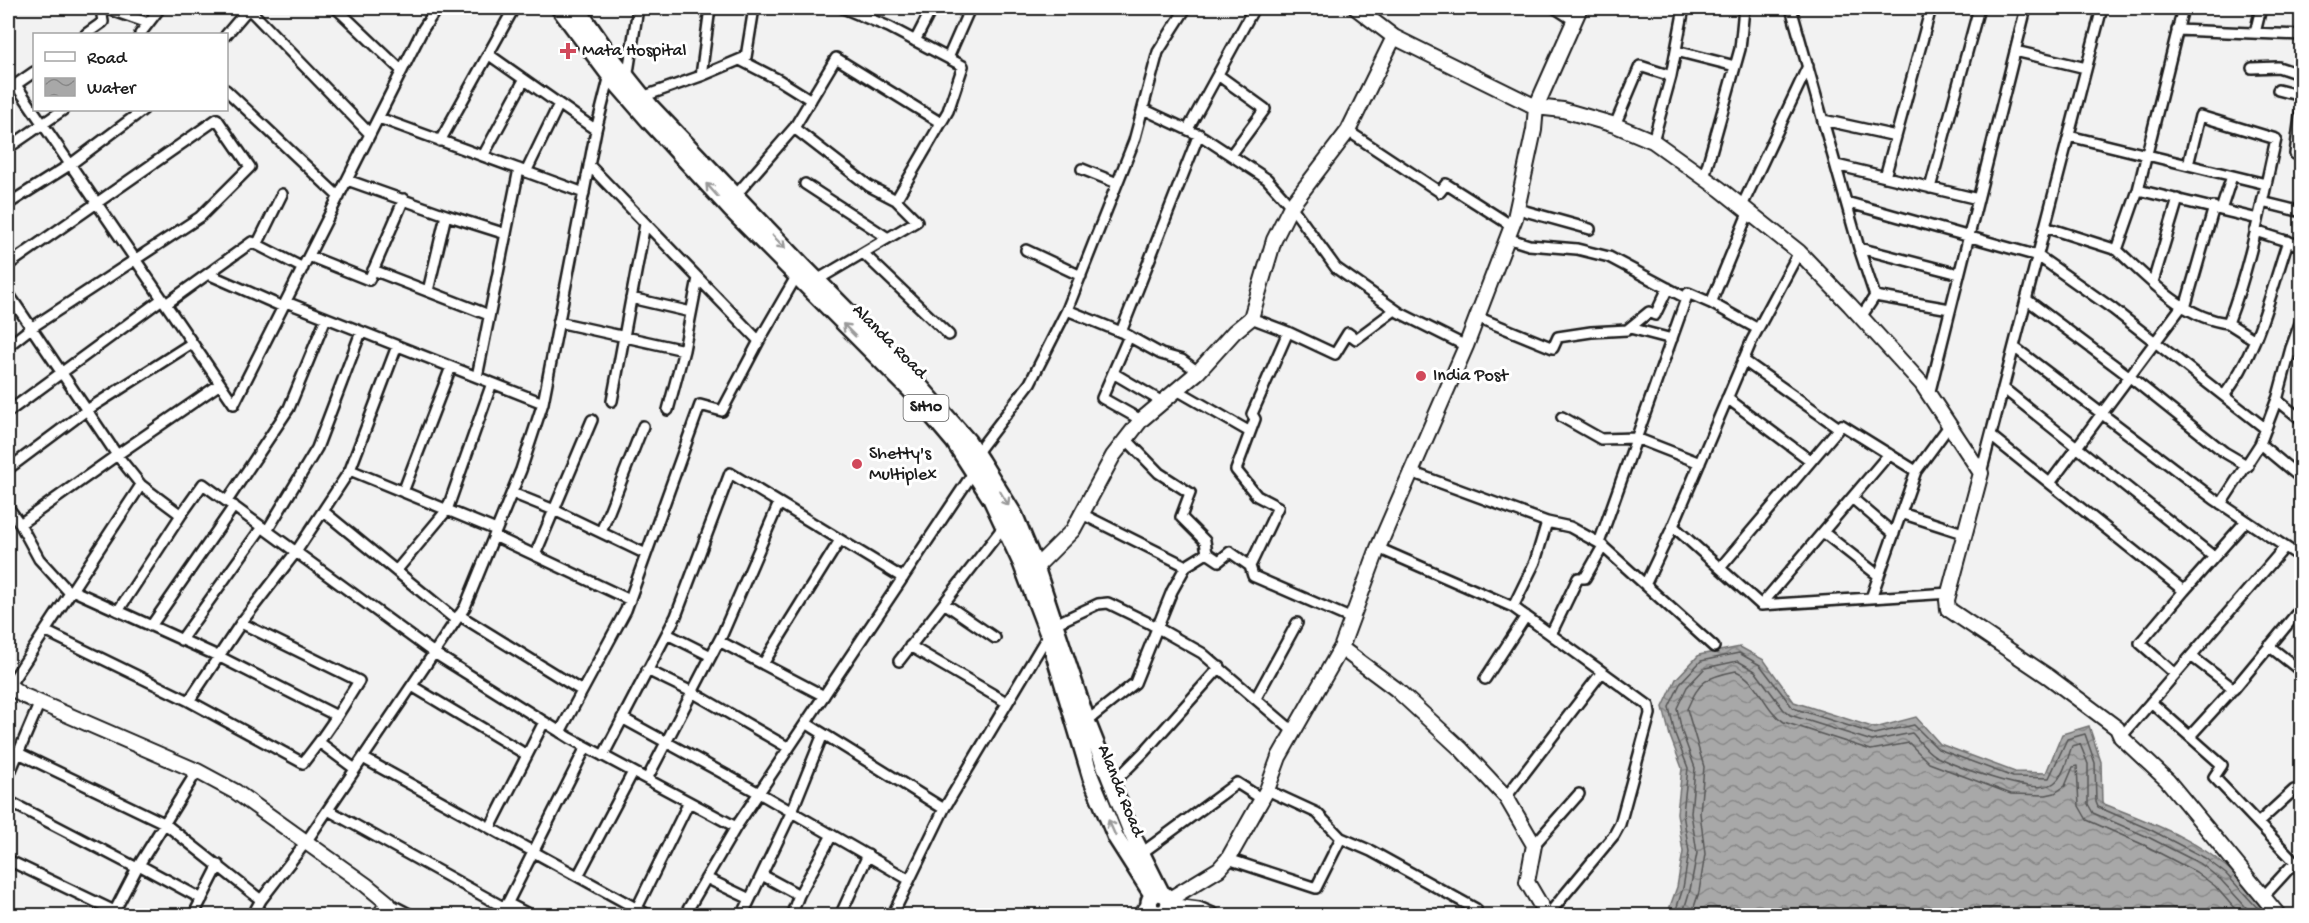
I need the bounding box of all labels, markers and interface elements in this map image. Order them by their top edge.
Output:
legend [33,33,228,111]
place label: Mata Hospital [582,41,686,62]
marker: Mata Hospital [559,42,577,60]
text: Road [87,49,128,70]
text: Water [87,79,137,100]
one-way arrow [705,183,720,198]
one-way arrow [772,234,786,249]
street label: Alanda Road [847,300,932,385]
one-way arrow [842,322,857,337]
place label: India Post [1433,366,1509,387]
marker: India Post [1414,369,1428,383]
road number: SH10 [904,395,948,421]
place label: Shetty's Multiplex [869,444,937,486]
marker: Shetty's Multiplex [850,457,864,471]
one-way arrow [999,489,1011,506]
street label: Alanda Road [1092,742,1148,841]
one-way arrow [1106,819,1117,838]

